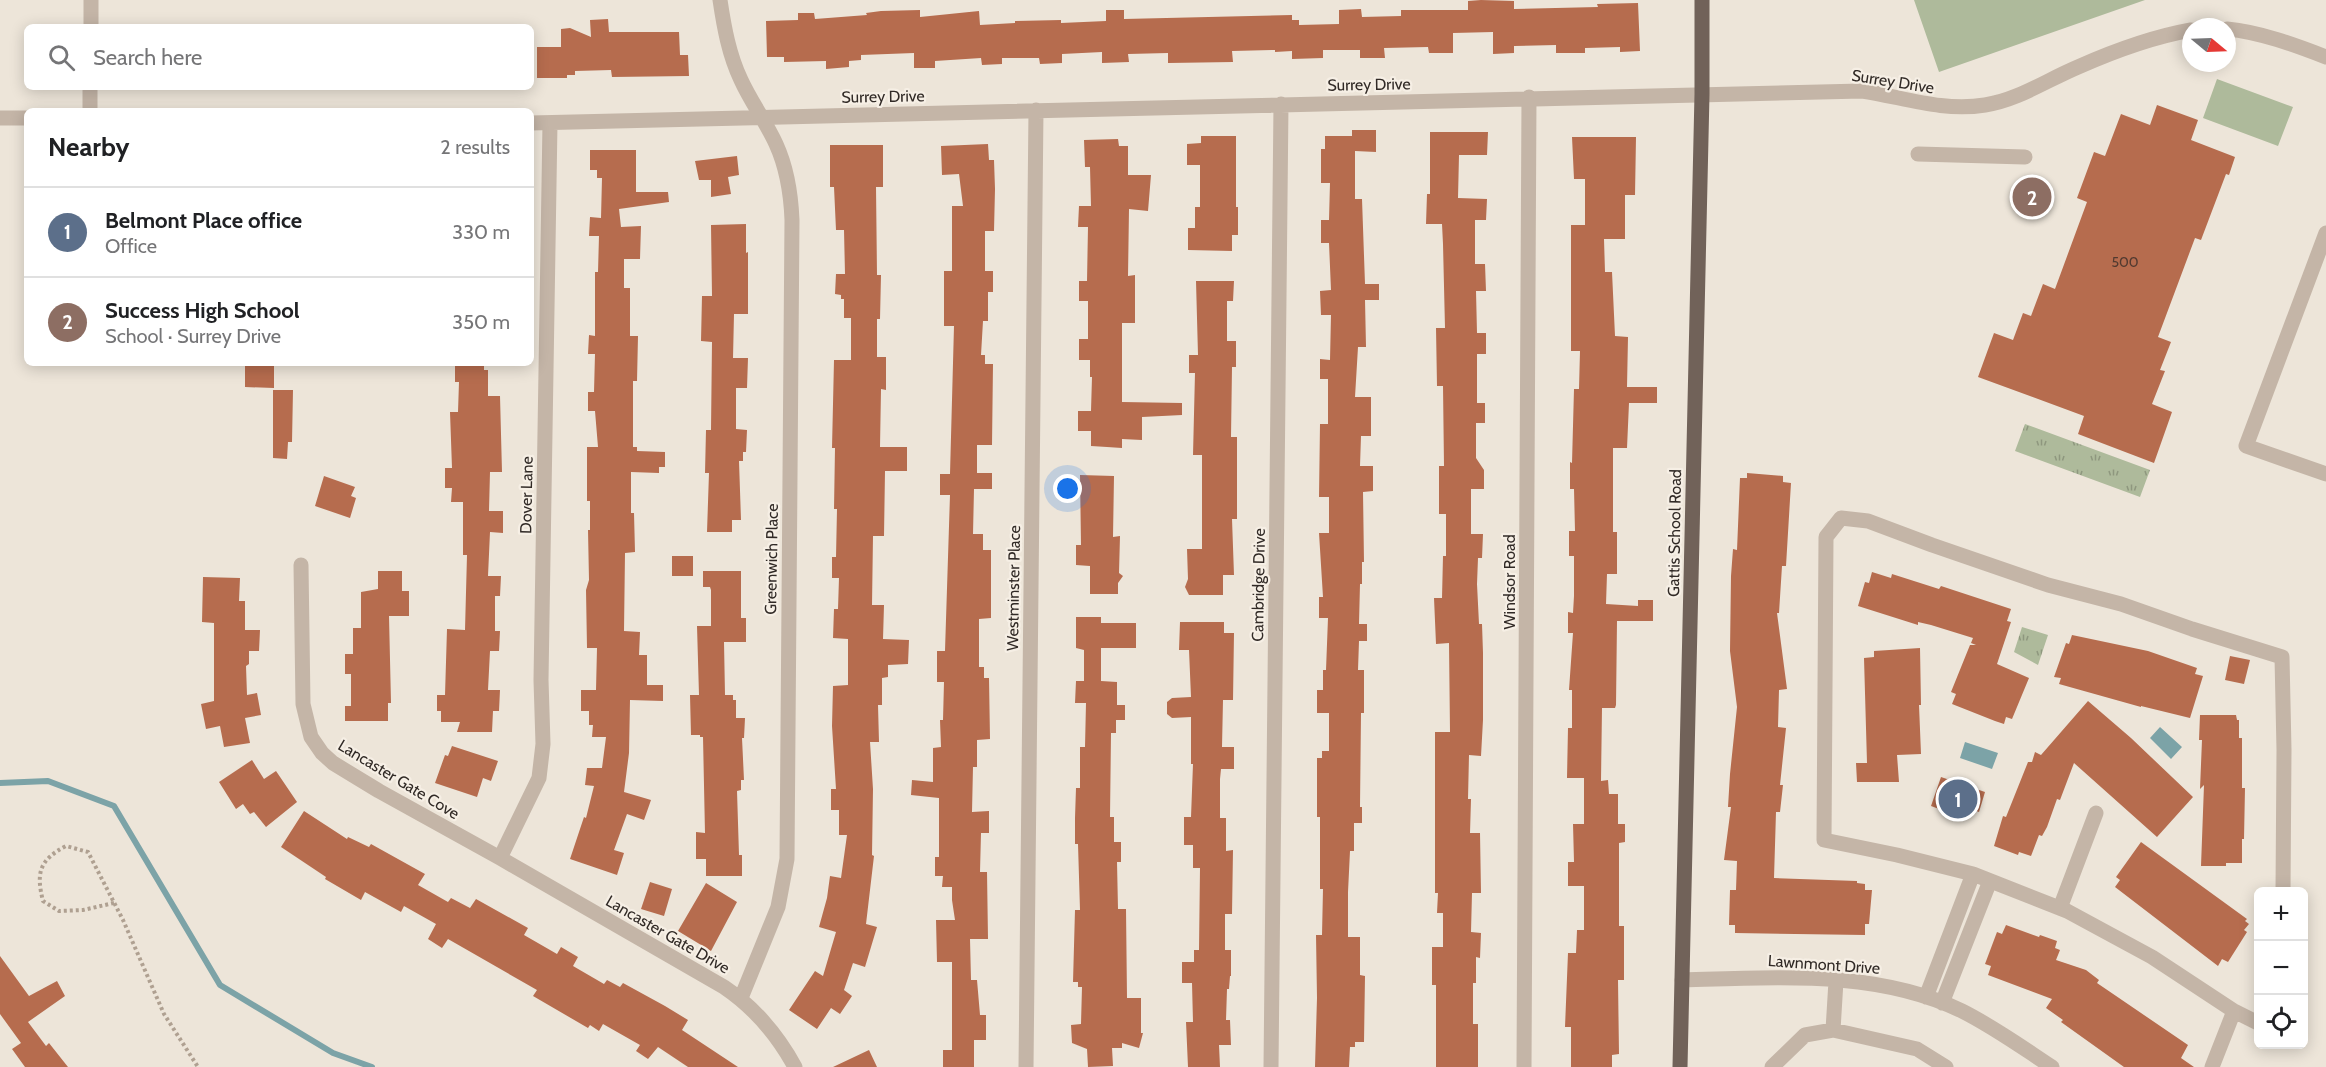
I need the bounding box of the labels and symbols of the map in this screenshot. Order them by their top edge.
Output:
north arrow [2182,18,2236,72]
street label: Surrey Drive [1850,66,1936,97]
street label: Surrey Drive [1327,74,1411,95]
street label: Surrey Drive [841,86,925,107]
pin: 2 [2012,174,2052,220]
house number: 500 [2111,253,2139,271]
street label: Dover Lane [516,456,537,534]
street label: Gattis School Road [1664,469,1685,597]
your location [1053,474,1082,503]
street label: Greenwich Place [761,503,782,615]
street label: Westminster Place [1003,525,1024,651]
street label: Cambridge Drive [1248,528,1269,642]
street label: Windsor Road [1500,534,1519,630]
street label: Lancaster Gate Cove [335,736,463,823]
pin: 1 [1938,776,1978,822]
street label: Lancaster Gate Drive [603,891,733,978]
street label: Lawnmont Drive [1767,951,1881,978]

